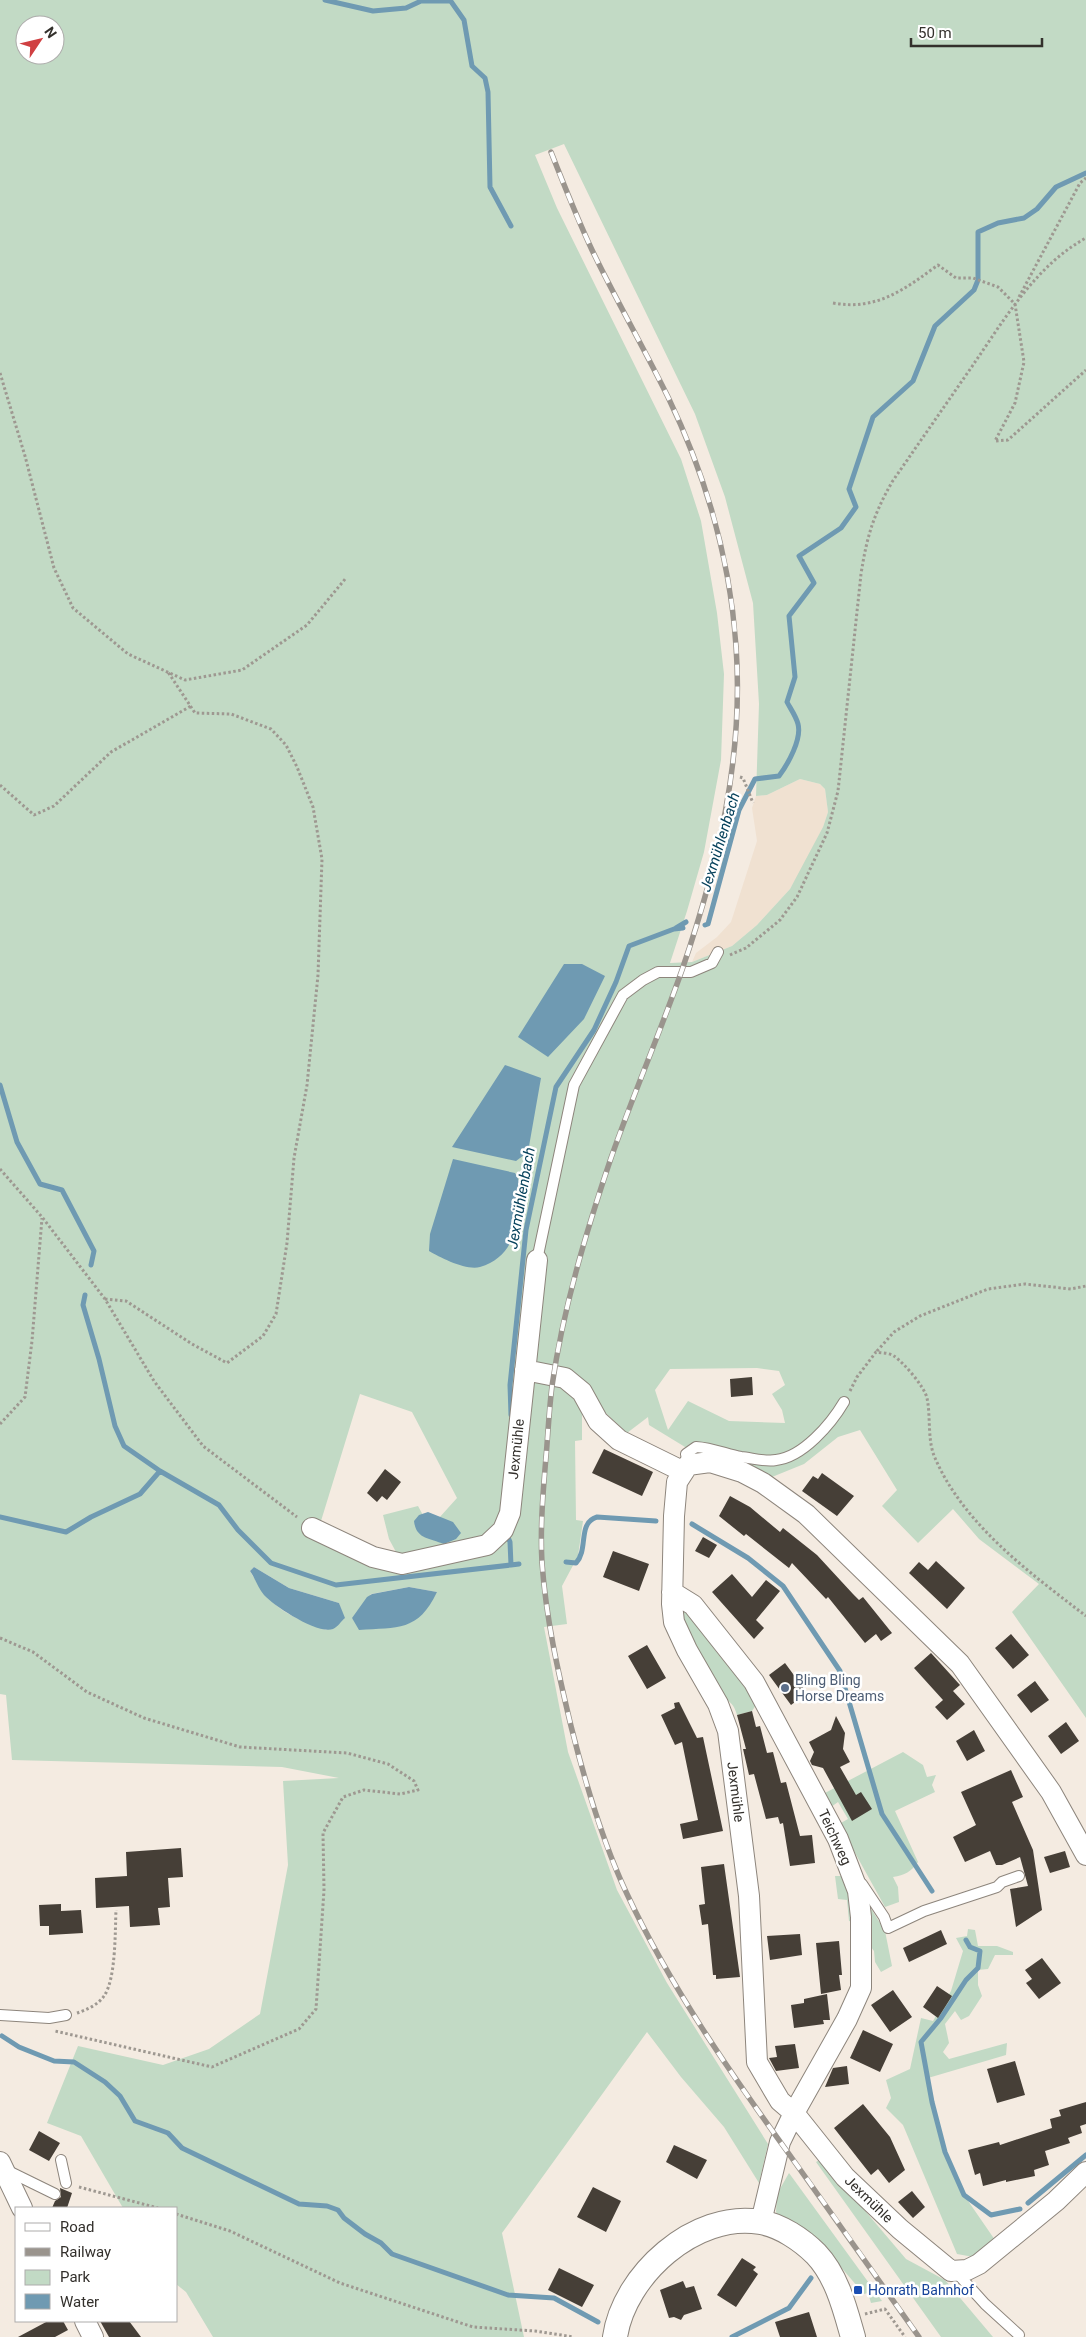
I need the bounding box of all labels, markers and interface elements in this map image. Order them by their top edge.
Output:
north arrow [15,15,65,65]
scale bar [911,15,1042,47]
text: N [41,24,60,41]
text: 50 m [918,24,952,42]
water label: Jexmühlenbach [696,790,744,894]
water label: Jexmühlenbach [503,1146,539,1250]
street label: Jexmühle [505,1418,527,1480]
place label: Bling Bling Horse Dreams [795,1672,884,1704]
marker: Bling Bling Horse Dreams [779,1682,791,1694]
street label: Jexmühle [724,1761,748,1823]
street label: Teichweg [815,1807,855,1867]
street label: Jexmühle [842,2172,896,2226]
legend [15,2207,178,2322]
text: Road [60,2218,94,2236]
text: Railway [60,2243,111,2261]
text: Park [60,2268,91,2286]
place label: Honrath Bahnhof [868,2282,974,2298]
marker: Honrath Bahnhof [852,2284,864,2296]
text: Water [60,2293,99,2311]

